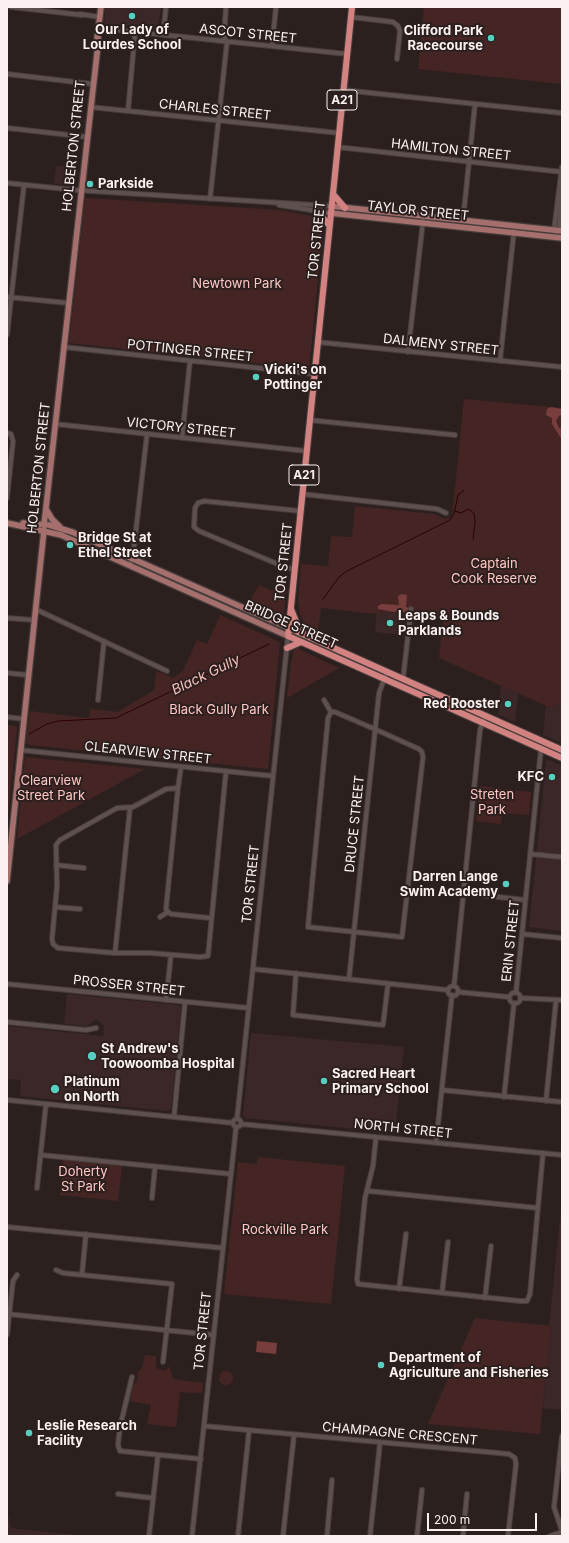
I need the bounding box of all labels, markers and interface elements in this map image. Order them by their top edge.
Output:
marker: Our Lady of Lourdes School [127,11,137,21]
street label: ASCOT STREET [199,21,297,47]
place label: Our Lady of Lourdes School [83,22,181,53]
place label: Clifford Park Racecourse [404,23,483,54]
marker: Clifford Park Racecourse [486,33,496,43]
street label: HOLBERTON STREET [59,79,89,213]
road number: A21 [327,90,357,110]
street label: CHARLES STREET [158,96,272,124]
street label: HAMILTON STREET [390,136,512,164]
place label: Parkside [98,176,154,192]
marker: Parkside [85,179,95,189]
street label: TAYLOR STREET [366,198,470,224]
street label: TOR STREET [305,200,329,280]
park label: Newtown Park [192,276,282,292]
street label: DALMENY STREET [382,331,500,359]
street label: POTTINGER STREET [126,337,254,365]
place label: Vicki's on Pottinger [264,362,327,393]
marker: Vicki's on Pottinger [251,372,261,382]
street label: HOLBERTON STREET [24,401,54,535]
street label: VICTORY STREET [126,415,236,441]
road number: A21 [289,465,319,485]
street label: TOR STREET [272,522,296,602]
place label: Bridge St at Ethel Street [78,530,152,561]
marker: Bridge St at Ethel Street [65,540,75,550]
park label: Captain Cook Reserve [451,556,537,587]
street label: BRIDGE STREET [242,598,340,652]
place label: Leaps & Bounds Parklands [398,608,499,639]
marker: Leaps & Bounds Parklands [385,618,395,628]
water label: Black Gully [169,651,243,699]
place label: Red Rooster [423,696,500,712]
marker: Red Rooster [503,699,513,709]
park label: Black Gully Park [169,702,269,718]
street label: CLEARVIEW STREET [84,739,212,767]
place label: KFC [517,769,544,785]
marker: KFC [547,772,557,782]
park label: Clearview Street Park [17,773,85,804]
street label: DRUCE STREET [342,775,368,873]
park label: Streten Park [470,787,514,818]
street label: TOR STREET [239,844,263,924]
place label: Darren Lange Swim Academy [400,869,498,900]
marker: Darren Lange Swim Academy [501,879,511,889]
street label: ERIN STREET [499,899,523,983]
street label: PROSSER STREET [72,972,186,1000]
place label: St Andrew's Toowoomba Hospital [101,1041,235,1072]
marker: St Andrew's Toowoomba Hospital [86,1050,98,1062]
place label: Sacred Heart Primary School [332,1066,429,1097]
place label: Platinum on North [64,1074,120,1105]
marker: Sacred Heart Primary School [319,1076,329,1086]
marker: Platinum on North [49,1083,61,1095]
street label: NORTH STREET [353,1116,453,1142]
park label: Doherty St Park [58,1164,108,1195]
park label: Rockville Park [242,1222,328,1238]
street label: TOR STREET [191,1291,215,1371]
place label: Department of Agriculture and Fisheries [389,1350,549,1381]
marker: Department of Agriculture and Fisheries [376,1360,386,1370]
place label: Leslie Research Facility [37,1418,137,1449]
street label: CHAMPAGNE CRESCENT [322,1419,478,1449]
marker: Leslie Research Facility [24,1428,34,1438]
scale bar [429,1505,539,1531]
text: 200 m [434,1512,470,1527]

